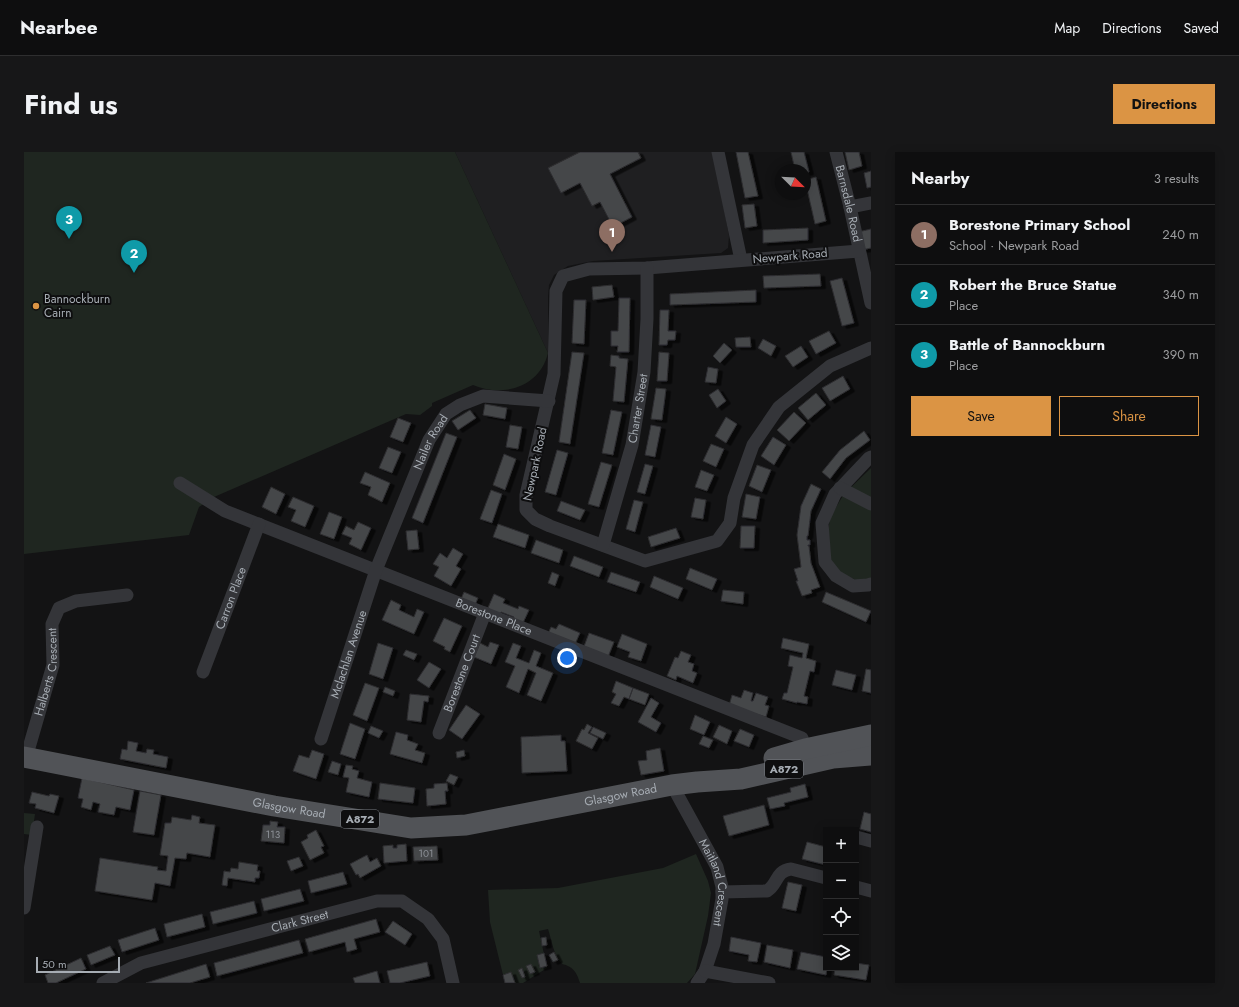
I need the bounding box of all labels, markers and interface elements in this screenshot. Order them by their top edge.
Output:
text: Nearbee [20,14,98,41]
text: Map [1054,18,1080,38]
text: Directions [1102,18,1162,38]
text: Saved [1184,18,1219,38]
text: Find us [24,84,118,125]
button: Directions [1113,84,1215,124]
street label: Barnsdale Road [831,163,866,244]
north arrow [775,164,811,200]
text: Nearby [911,166,969,190]
text: 3 results [1154,169,1199,188]
pin: 3 [56,206,82,239]
text: Borestone Primary School [949,214,1130,236]
pin: 1 [599,219,625,252]
text: 1 [921,225,927,244]
text: 240 m [1162,225,1199,244]
text: School · Newpark Road [949,236,1079,255]
pin: 2 [121,240,147,273]
street label: Newpark Road [752,244,828,268]
text: Robert the Bruce Statue [949,274,1117,296]
text: 2 [920,285,928,304]
text: 340 m [1162,285,1199,304]
place label: Bannockburn Cairn [44,290,110,322]
text: Place [949,296,978,315]
marker: Bannockburn Cairn [31,301,41,311]
text: Battle of Bannockburn [949,334,1105,356]
text: 3 [920,345,928,364]
text: 390 m [1163,345,1199,364]
text: Place [949,356,978,375]
street label: Charter Street [623,373,653,445]
button: Save [911,396,1051,436]
button: Share [1059,396,1199,436]
street label: Nailer Road [409,411,453,473]
street label: Newpark Road [518,425,552,503]
street label: Carron Place [211,564,251,632]
street label: Borestone Place [453,594,535,640]
street label: Mclachlan Avenue [326,608,371,701]
street label: Halberts Crescent [30,628,62,718]
street label: Borestone Court [439,632,485,715]
your location [557,648,577,668]
road number: A872 [765,760,803,778]
street label: Glasgow Road [583,779,658,811]
street label: Glasgow Road [251,793,327,823]
road number: A872 [341,810,379,828]
house number: 113 [266,827,281,842]
map controls [823,827,859,971]
button: + [823,827,859,863]
street label: Maitland Crescent [694,835,732,928]
house number: 101 [419,846,434,861]
button: − [823,863,859,899]
button: locate [823,899,859,935]
street label: Clark Street [269,905,330,937]
button: layers [823,935,859,971]
scale bar [36,955,120,974]
text: 50 m [42,956,67,972]

